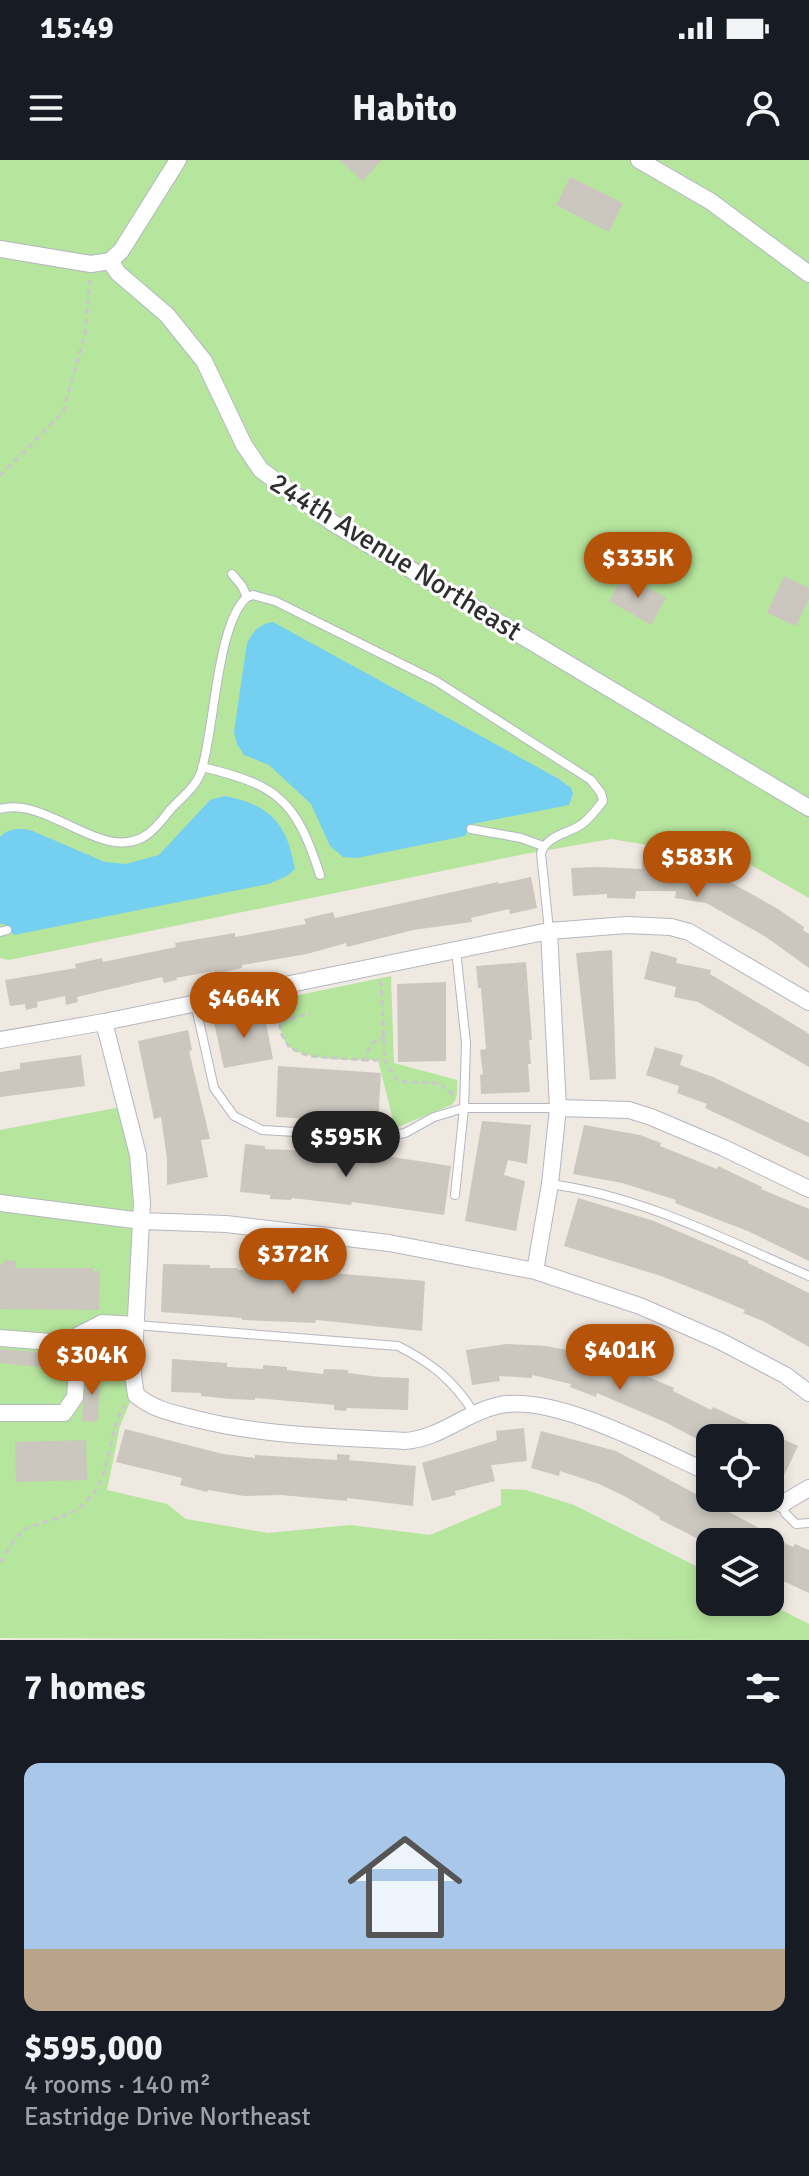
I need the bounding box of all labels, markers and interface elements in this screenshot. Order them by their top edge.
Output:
text: 15:49 [40,10,114,47]
icon: menu [24,86,68,130]
text: Habito [352,86,457,131]
icon: person [741,86,785,130]
street label: 244th Avenue Northeast [263,466,528,648]
pin: $335K [582,532,694,600]
text: $335K [602,542,674,574]
pin: $583K [641,831,753,899]
text: $583K [661,841,733,873]
pin: $464K [188,972,300,1040]
text: $464K [208,982,280,1014]
pin: $595K [290,1111,402,1179]
text: $595K [310,1121,382,1153]
pin: $372K [237,1228,349,1296]
text: $372K [257,1238,329,1270]
pin: $401K [564,1324,676,1392]
pin: $304K [36,1329,148,1397]
text: $401K [584,1334,656,1366]
text: $304K [56,1339,128,1371]
map controls [696,1424,784,1616]
button: locate [696,1424,784,1512]
button: layers [696,1528,784,1616]
icon: filters [741,1666,785,1710]
text: 7 homes [24,1667,145,1709]
icon: home [333,1815,477,1959]
text: $595,000 [24,2027,163,2069]
text: 4 rooms · 140 m² [24,2069,211,2101]
text: Eastridge Drive Northeast [24,2101,311,2133]

